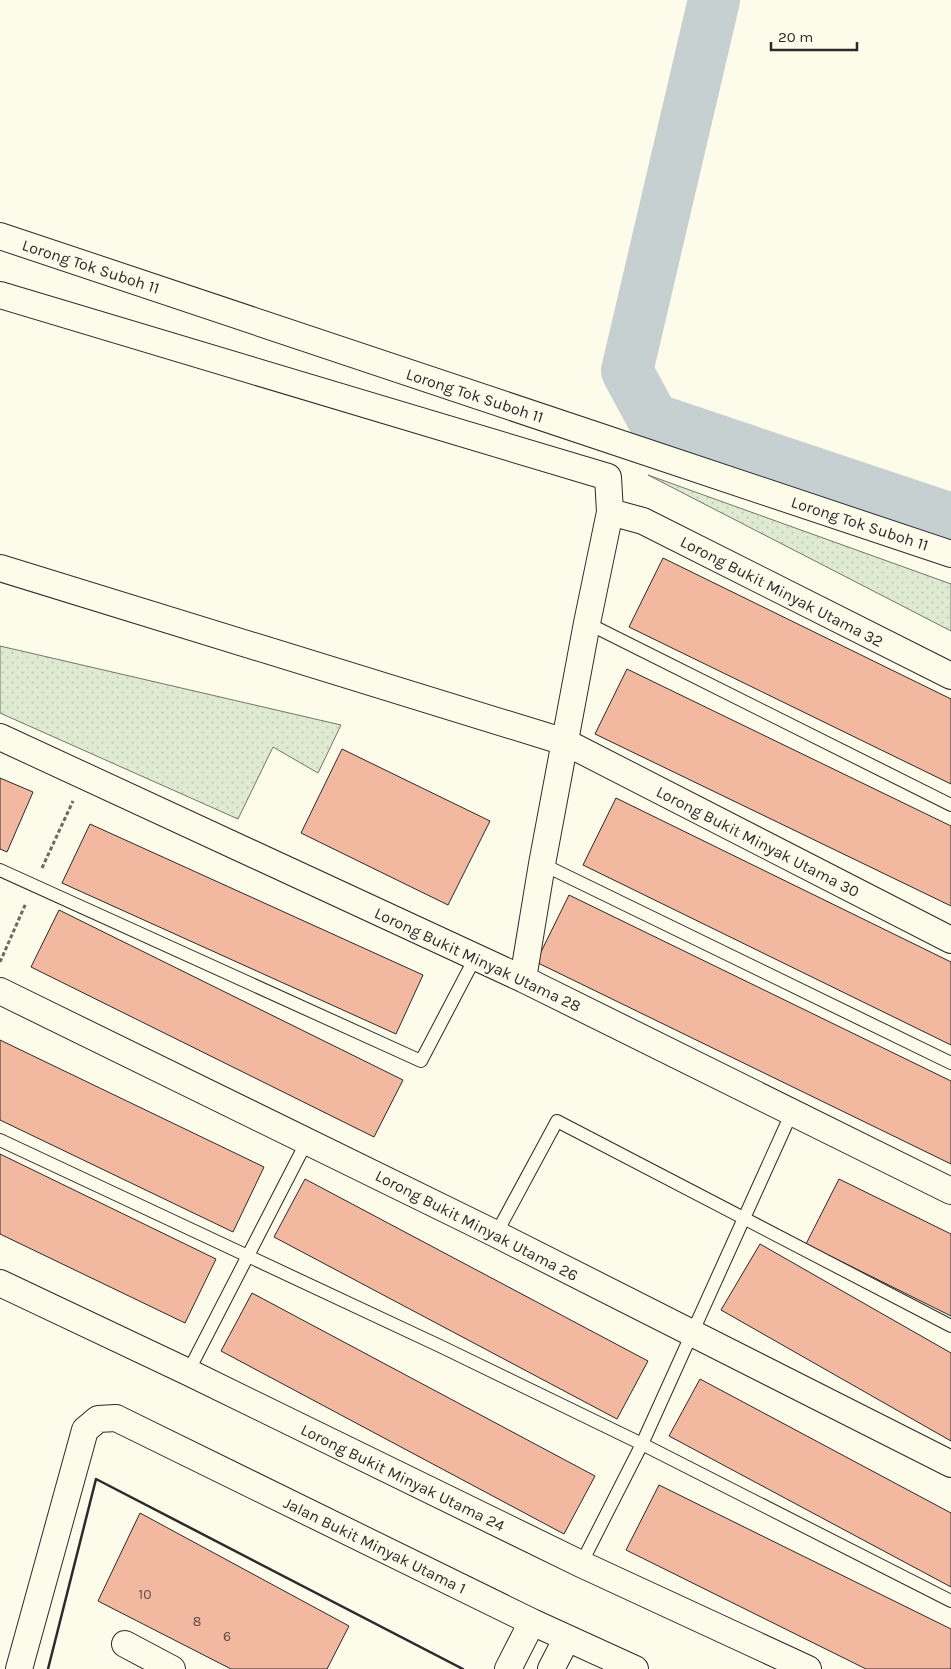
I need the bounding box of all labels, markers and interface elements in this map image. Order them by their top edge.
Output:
scale bar [771,20,857,52]
text: 20 m [778,28,813,46]
street label: Lorong Tok Suboh 11 [20,235,162,298]
street label: Lorong Tok Suboh 11 [404,364,546,427]
street label: Lorong Tok Suboh 11 [789,492,931,555]
street label: Lorong Bukit Minyak Utama 32 [677,532,886,651]
street label: Lorong Bukit Minyak Utama 30 [653,782,862,901]
street label: Lorong Bukit Minyak Utama 28 [372,903,584,1016]
street label: Lorong Bukit Minyak Utama 26 [372,1166,581,1285]
street label: Lorong Bukit Minyak Utama 24 [298,1420,508,1535]
street label: Jalan Bukit Minyak Utama 1 [281,1493,469,1598]
house number: 10 [139,1586,151,1603]
house number: 8 [193,1613,201,1630]
house number: 6 [223,1628,231,1645]

